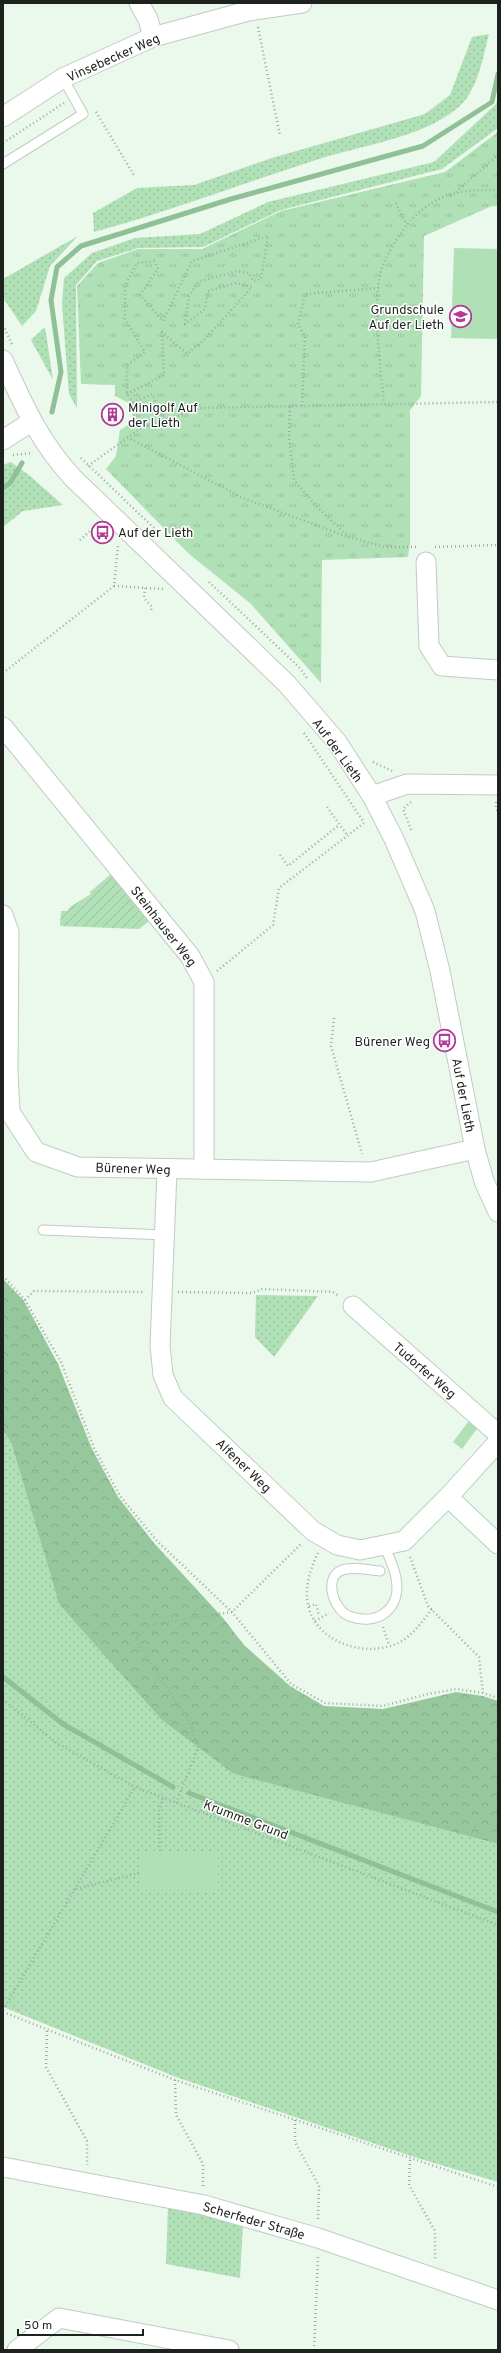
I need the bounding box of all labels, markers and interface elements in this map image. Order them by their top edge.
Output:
street label: Vinsebecker Weg [65,31,163,86]
place label: Grundschule Auf der Lieth [369,303,444,334]
school or university icon: Grundschule Auf der Lieth [447,303,473,329]
building icon: Minigolf Auf der Lieth [99,401,125,427]
place label: Minigolf Auf der Lieth [128,401,198,432]
bus stop icon: Auf der Lieth [89,519,115,545]
place label: Auf der Lieth [118,526,193,542]
street label: Auf der Lieth [308,716,365,786]
street label: Steinhauser Weg [126,884,199,971]
bus stop icon: Bürener Weg [432,1028,458,1054]
place label: Bürener Weg [355,1035,430,1051]
street label: Auf der Lieth [447,1057,477,1134]
street label: Bürener Weg [95,1161,171,1179]
street label: Tudorfer Weg [389,1340,458,1403]
street label: Alfener Weg [211,1436,274,1497]
street label: Krumme Grund [201,1797,290,1844]
street label: Scherfeder Straße [201,2200,306,2244]
scale bar [18,2311,143,2337]
text: 50 m [24,2318,52,2334]

